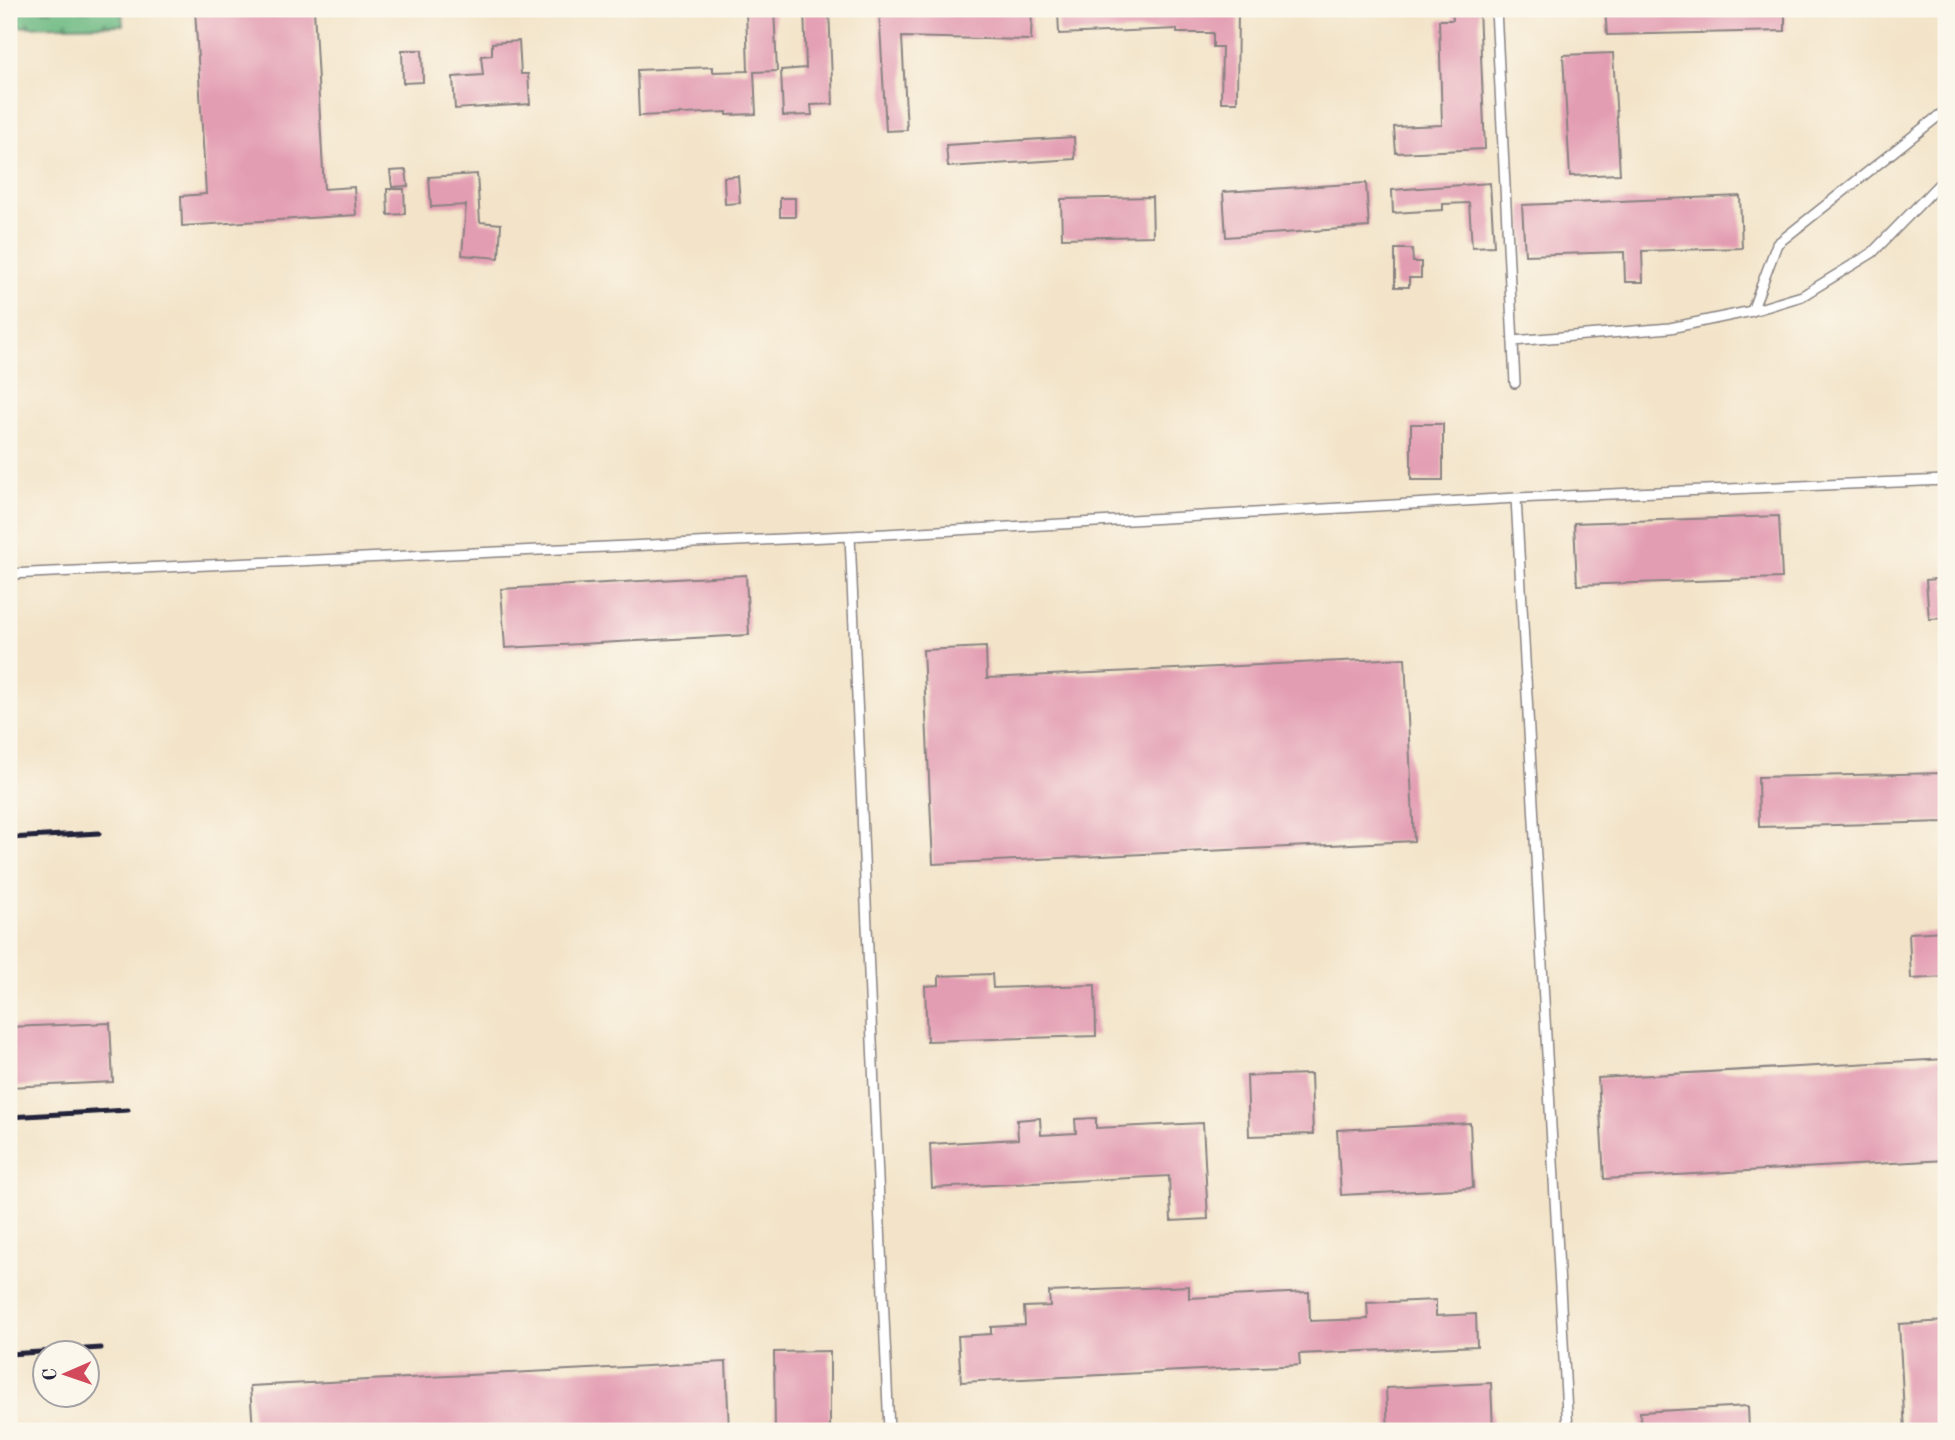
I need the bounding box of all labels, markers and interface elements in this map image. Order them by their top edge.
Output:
north arrow [32,1338,102,1408]
text: С [42,1368,61,1381]

